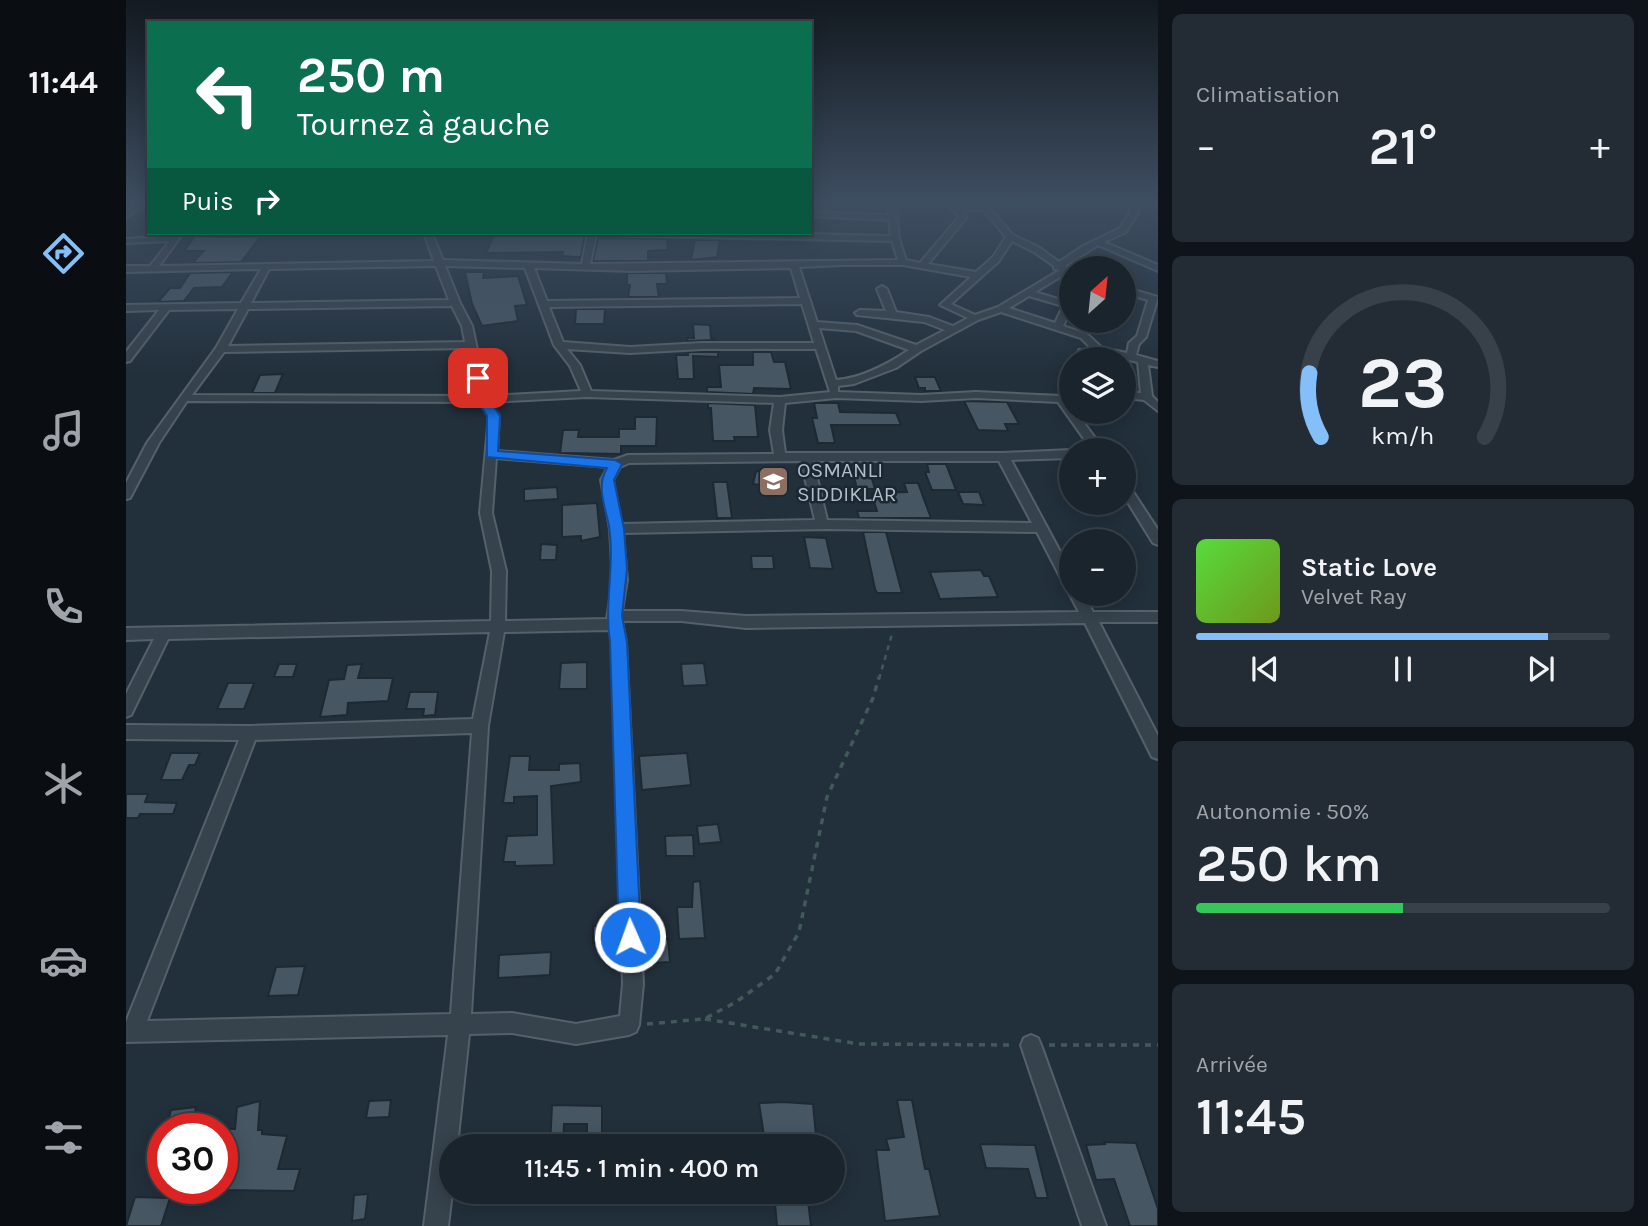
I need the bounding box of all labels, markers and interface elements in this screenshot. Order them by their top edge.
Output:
text: 250 m [297,47,445,104]
icon: left [182,49,273,140]
text: 11:44 [28,64,98,101]
text: Climatisation [1196,81,1340,108]
text: Tournez à gauche [297,106,550,143]
text: 21° [1369,116,1437,177]
text: − [1196,124,1216,169]
text: + [1590,124,1610,169]
icon: right [248,182,286,220]
text: Puis [182,186,234,217]
icon: directions [39,229,88,278]
north arrow [1059,256,1136,332]
map controls [1059,256,1136,606]
text: 23 [1358,340,1448,425]
button: layers [1059,347,1136,424]
pin [448,348,508,408]
icon: arrive [459,359,497,397]
icon: music [39,406,88,455]
text: km/h [1371,420,1435,449]
button: + [1059,438,1136,515]
place label: OSMANLI SIDDIKLAR [797,458,897,506]
school or university icon: OSMANLI SIDDIKLAR [757,465,791,499]
button: − [1059,529,1136,606]
text: Static Love [1301,552,1437,583]
icon: phone [39,582,88,631]
text: Velvet Ray [1301,583,1406,610]
icon: previous [1246,650,1284,688]
icon: pause [1384,650,1422,688]
icon: next [1522,650,1560,688]
icon: climate [39,759,88,808]
text: Autonomie · 50% [1196,798,1369,825]
text: 250 km [1196,833,1382,894]
position arrow [593,900,667,974]
icon: car [39,936,88,985]
text: Arrivée [1196,1051,1268,1078]
text: 11:45 [1196,1086,1306,1147]
icon: filters [39,1113,88,1162]
speed limit sign: 30 [147,1113,238,1204]
text: 11:45 · 1 min · 400 m [525,1153,759,1184]

